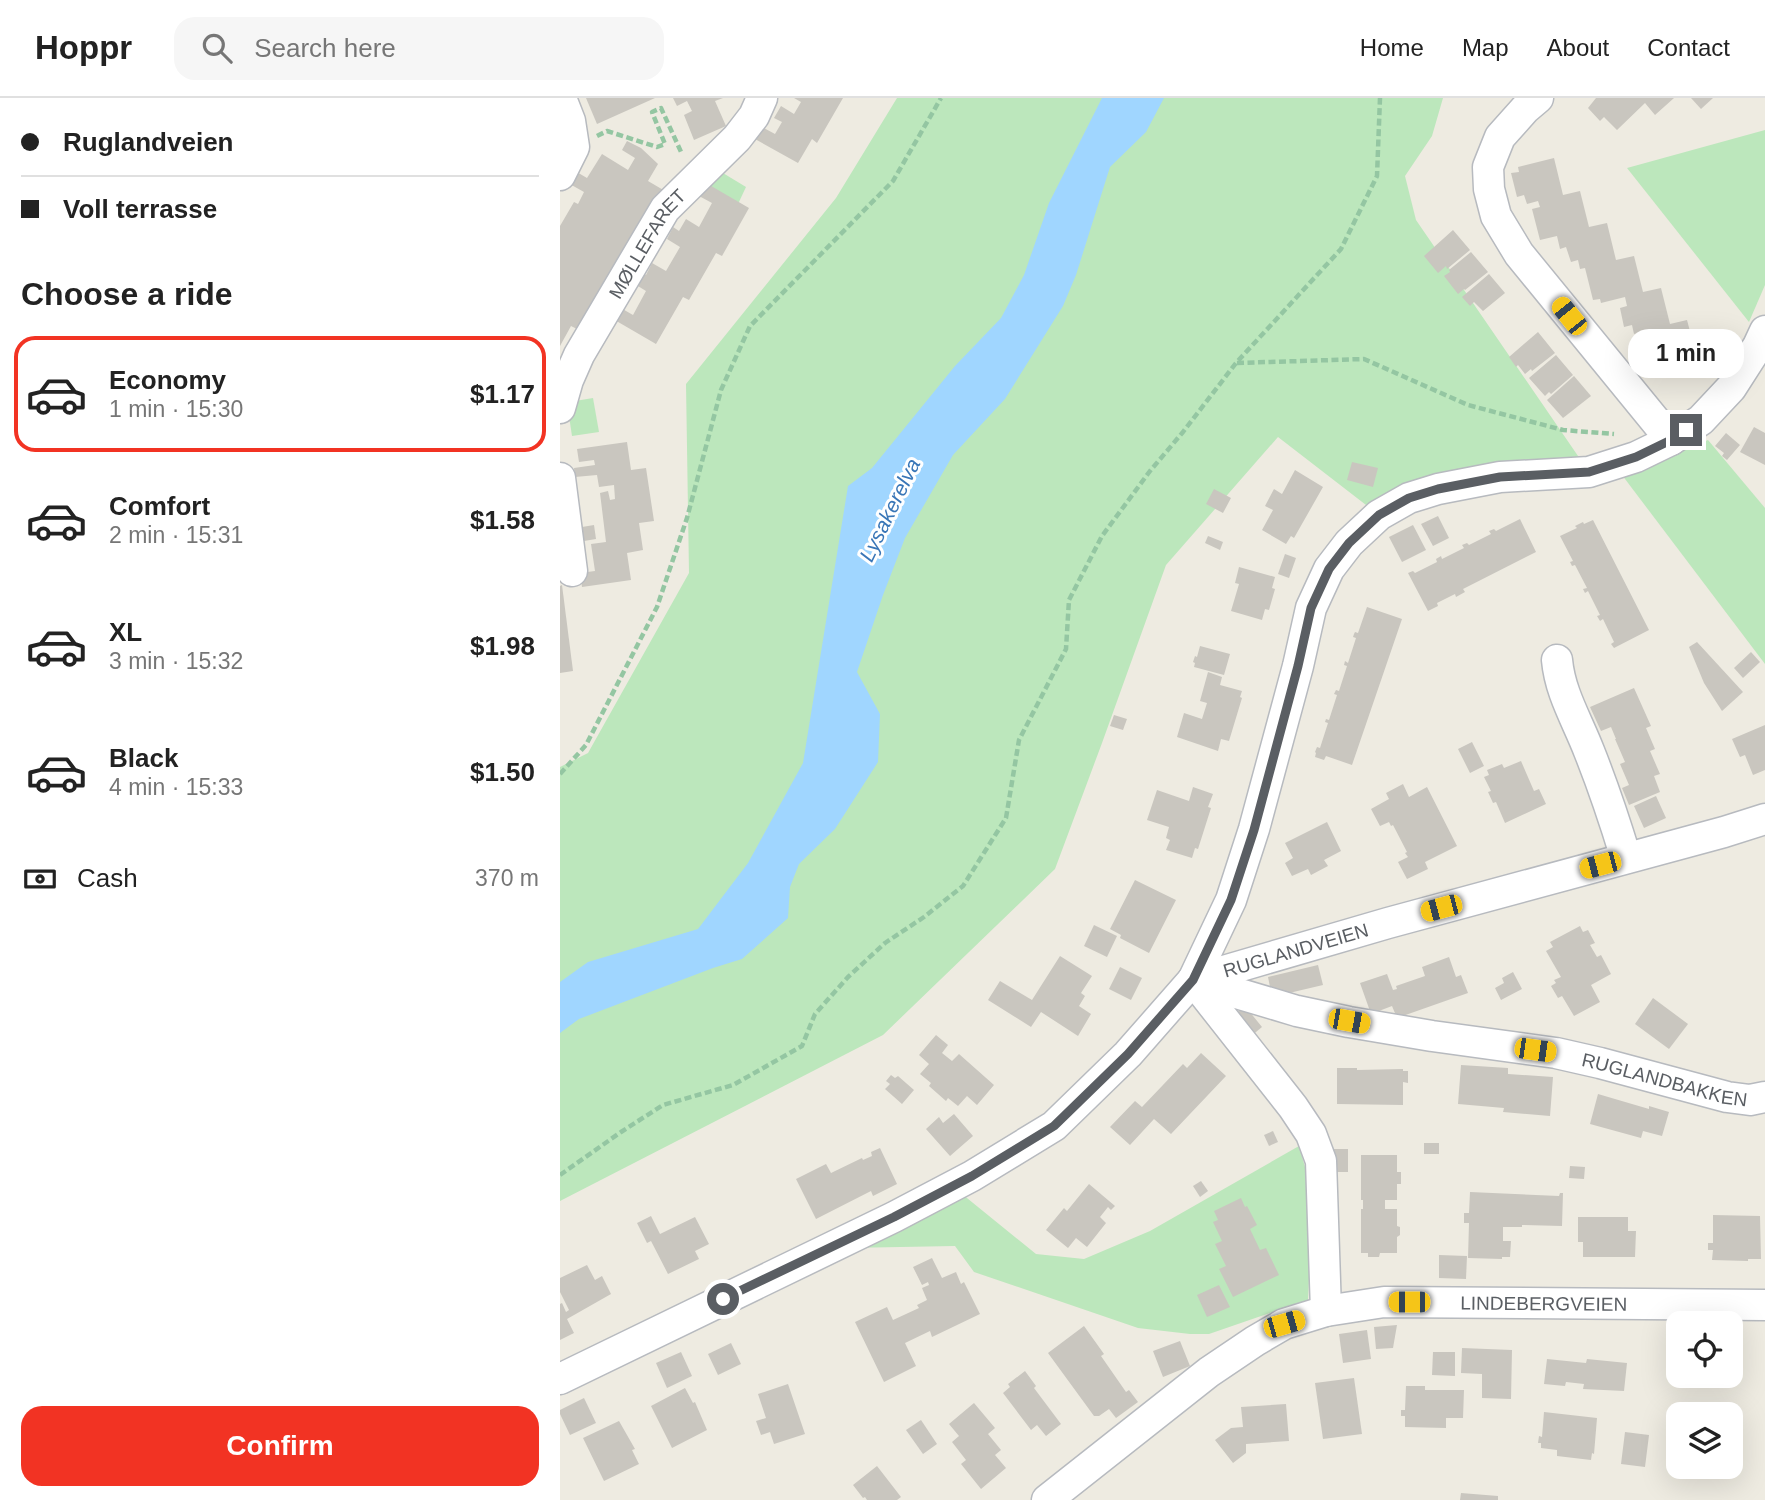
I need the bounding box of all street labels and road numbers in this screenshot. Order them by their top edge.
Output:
street label: MØLLEFARET [605,185,690,302]
street label: RUGLANDVEIEN [1221,919,1371,982]
street label: RUGLANDBAKKEN [1580,1049,1749,1111]
street label: LINDEBERGVEIEN [1460,1293,1627,1315]

